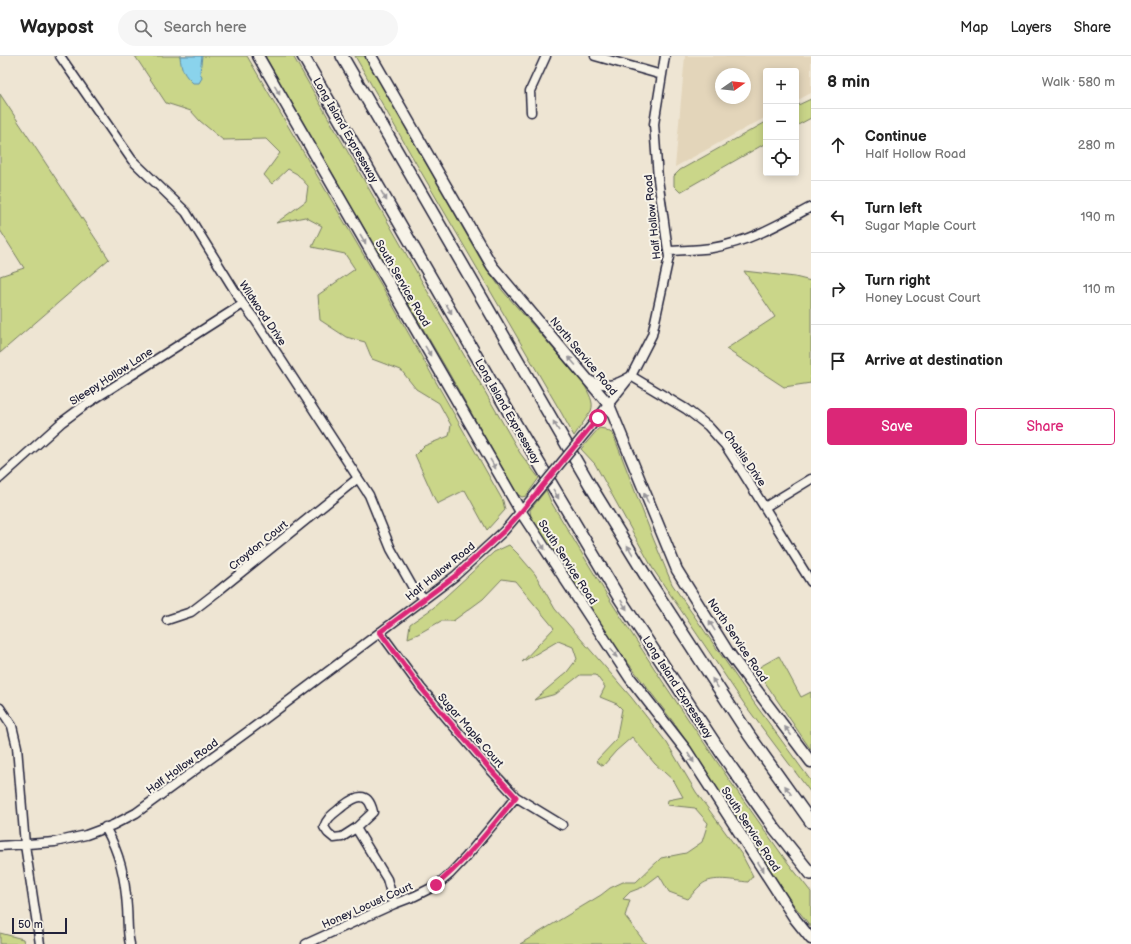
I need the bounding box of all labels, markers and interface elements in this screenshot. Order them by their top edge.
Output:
search box [118,10,398,46]
text: Waypost [20,16,94,39]
icon: search [132,17,154,39]
text: Search here [164,18,247,37]
text: Map [960,19,988,36]
text: Layers [1010,19,1052,36]
text: Share [1074,19,1111,36]
north arrow [715,68,751,104]
map controls [763,68,799,176]
button: + [763,68,799,104]
text: 8 min [827,72,870,92]
text: Walk · 580 m [1042,74,1115,90]
street label: Long Island Expressway [310,75,381,185]
one-way arrow [274,84,281,96]
button: − [763,104,799,140]
text: Continue [865,127,927,146]
icon: ahead [827,134,849,156]
text: 280 m [1078,137,1115,153]
button: locate [763,140,799,176]
text: Half Hollow Road [865,146,966,162]
street label: Half Hollow Road [642,174,663,260]
one-way arrow [380,190,387,202]
text: Turn left [865,199,922,218]
icon: left [827,206,849,228]
text: 190 m [1081,209,1115,225]
text: Sugar Maple Court [865,218,976,234]
one-way arrow [360,233,367,245]
street label: South Service Road [372,238,433,329]
text: Turn right [865,271,930,290]
street label: Wildwood Drive [236,278,289,349]
icon: right [827,278,849,300]
text: 110 m [1083,281,1115,297]
text: Honey Locust Court [865,290,980,306]
one-way arrow [445,303,452,315]
street label: North Service Road [547,315,620,398]
street label: Sleepy Hollow Lane [67,345,156,408]
one-way arrow [425,345,432,357]
icon: arrive [827,350,849,372]
text: Arrive at destination [865,351,1003,370]
street label: Long Island Expressway [472,356,543,466]
one-way arrow [568,356,577,365]
button: Save [827,408,967,445]
button: Share [975,408,1115,445]
route start [589,409,607,427]
one-way arrow [552,420,559,432]
street label: Chablis Drive [720,428,769,489]
one-way arrow [490,458,496,470]
one-way arrow [553,488,560,500]
one-way arrow [643,492,650,504]
street label: Croydon Court [226,517,291,573]
street label: South Service Road [535,518,600,607]
street label: Half Hollow Road [403,539,478,603]
one-way arrow [538,540,546,550]
one-way arrow [626,544,633,556]
street label: North Service Road [705,596,770,684]
one-way arrow [620,600,628,610]
one-way arrow [708,621,716,631]
street label: Long Island Expressway [640,634,715,741]
one-way arrow [610,648,618,658]
one-way arrow [711,677,718,689]
street label: Sugar Maple Court [435,691,507,770]
one-way arrow [783,726,792,737]
street label: Half Hollow Road [144,736,221,797]
one-way arrow [687,752,694,764]
street label: South Service Road [718,785,783,874]
one-way arrow [784,785,792,796]
one-way arrow [757,862,765,872]
route end [427,876,445,894]
street label: Honey Locust Court [320,879,415,931]
scale bar [12,916,67,935]
text: 50 m [18,918,43,931]

